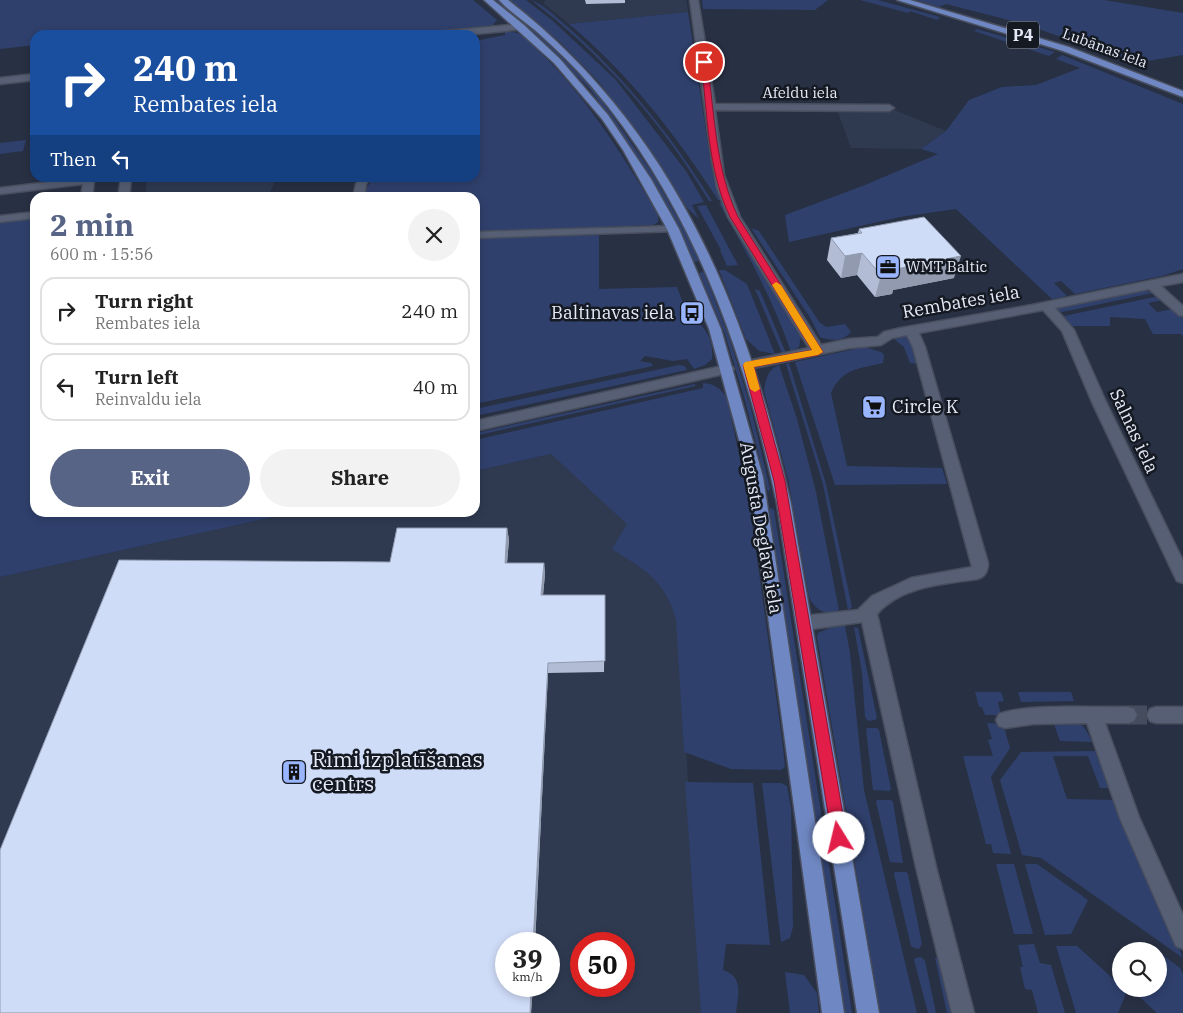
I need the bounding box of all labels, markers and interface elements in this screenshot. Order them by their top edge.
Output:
road number: P4 [1007,22,1039,48]
street label: Lubānas iela [1060,23,1150,72]
pin [683,41,725,83]
text: 240 m [133,45,238,91]
icon: arrive [690,48,718,76]
icon: right [50,50,115,115]
street label: Afeldu iela [762,83,838,102]
text: Rembates iela [133,89,278,118]
icon: left [107,145,135,173]
text: Then [50,147,97,171]
text: 2 min [50,205,134,244]
button: close [408,209,460,261]
text: 600 m · 15:56 [50,244,153,264]
office icon: WMT Baltic [875,254,901,280]
place label: WMT Baltic [906,257,988,276]
street label: Rembates iela [900,280,1022,323]
text: Turn right [95,289,193,313]
icon: right [52,297,80,325]
text: 240 m [401,299,458,323]
bus stop icon: Baltinavas iela [679,300,705,326]
place label: Baltinavas iela [551,301,674,324]
text: Rembates iela [95,313,201,333]
text: Turn left [95,365,178,389]
icon: left [52,373,80,401]
text: 40 m [413,375,458,399]
street label: Salnas iela [1105,385,1164,477]
text: Reinvaldu iela [95,389,202,409]
supermarket icon: Circle K [861,394,887,420]
place label: Circle K [892,395,959,418]
street label: Augusta Deglava iela [735,440,788,616]
button: Exit [50,449,250,507]
button: Share [260,449,460,507]
place label: Rimi izplatīšanas centrs [312,745,483,797]
building icon: Rimi izplatīšanas centrs [281,759,307,785]
position arrow [812,811,864,863]
speed limit sign: 50 [570,932,635,997]
text: 39 [512,942,543,975]
map controls [1112,942,1167,997]
button: search [1112,942,1167,997]
text: km/h [512,969,543,984]

